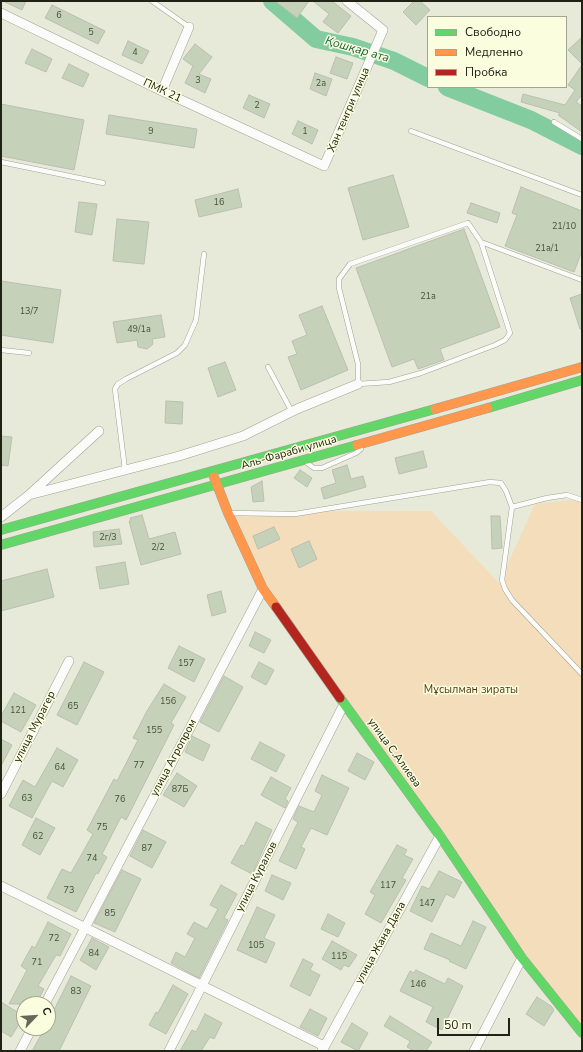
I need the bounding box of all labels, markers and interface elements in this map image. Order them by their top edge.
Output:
house number: 6 [56,11,62,21]
legend [427,16,567,88]
text: Свободно [465,24,521,40]
house number: 5 [88,28,94,38]
water label: Қошқар ата [323,34,391,66]
text: Медленно [465,44,523,60]
house number: 4 [132,48,138,58]
text: Пробка [465,64,508,80]
street label: Хан тенгри улица [325,66,373,154]
street label: ПМК 21 [141,76,183,106]
house number: 3 [195,76,201,86]
house number: 2а [316,79,326,89]
house number: 2 [254,101,260,111]
house number: 9 [148,127,154,137]
house number: 1 [302,127,308,137]
house number: 16 [214,198,224,208]
house number: 21/10 [552,222,576,232]
house number: 21а/1 [535,244,559,254]
house number: 21а [420,292,436,302]
house number: 13/7 [20,307,38,317]
house number: 49/1а [127,325,151,335]
street label: Аль-Фараби улица [240,433,338,473]
house number: 2г/3 [99,533,117,543]
house number: 2/2 [151,543,165,553]
house number: 157 [178,659,194,669]
park label: Мұсылман зираты [424,683,518,697]
street label: улица Мурагер [11,689,59,765]
house number: 156 [160,697,176,707]
house number: 65 [68,702,78,712]
house number: 121 [10,706,26,716]
street label: улица С.Алиева [364,716,424,790]
street label: улица Агропром [148,717,200,799]
house number: 155 [146,726,162,736]
house number: 77 [134,761,144,771]
house number: 64 [55,763,65,773]
house number: 87Б [172,785,188,795]
house number: 63 [22,794,32,804]
house number: 76 [115,795,125,805]
house number: 75 [97,823,107,833]
house number: 62 [33,832,43,842]
street label: улица Куралов [234,840,280,914]
house number: 87 [142,844,152,854]
house number: 74 [87,854,97,864]
house number: 117 [380,881,396,891]
house number: 73 [64,886,74,896]
house number: 147 [419,899,435,909]
street label: улица Жана Дала [353,900,409,986]
house number: 85 [105,909,115,919]
house number: 72 [49,934,59,944]
house number: 105 [248,941,264,951]
house number: 84 [89,949,99,959]
house number: 115 [331,952,347,962]
house number: 71 [32,958,42,968]
house number: 146 [410,980,426,990]
house number: 83 [71,987,81,997]
north arrow [16,996,56,1036]
text: С [38,1005,55,1018]
scale bar [439,1010,512,1036]
text: 50 m [444,1017,472,1033]

